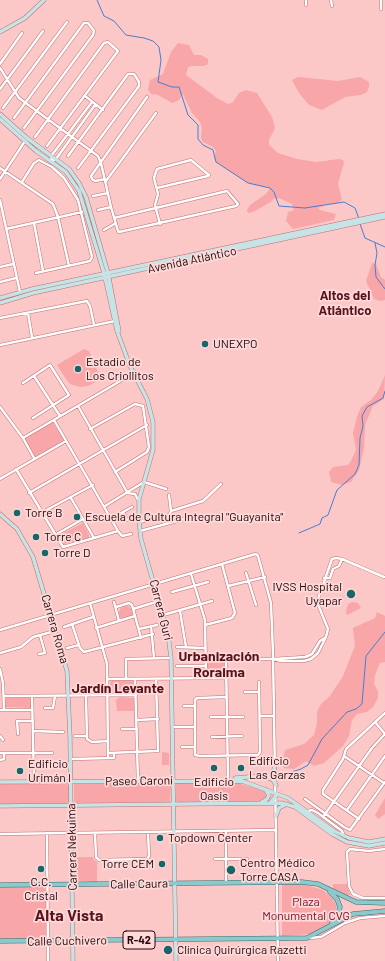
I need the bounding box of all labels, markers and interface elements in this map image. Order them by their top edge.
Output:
street label: Avenida Atlántico [146,244,238,276]
district label: Altos del Atlántico [319,288,371,319]
place label: UNEXPO [213,337,258,351]
marker: UNEXPO [200,339,210,349]
place label: Estadio de Los Criollitos [86,355,154,383]
marker: Estadio de Los Criollitos [73,364,83,374]
place label: Torre B [25,506,63,520]
marker: Torre B [12,508,22,518]
place label: Escuela de Cultura Integral "Guayanita" [85,510,284,524]
marker: Escuela de Cultura Integral "Guayanita" [72,512,82,522]
place label: Torre C [44,530,81,544]
marker: Torre C [31,532,41,542]
place label: Torre D [53,546,90,560]
marker: Torre D [40,548,50,558]
street label: Carrera Guri [146,578,176,642]
place label: IVSS Hospital Uyapar [272,580,342,608]
marker: IVSS Hospital Uyapar [345,588,357,600]
street label: Carrera Roma [38,593,72,665]
district label: Urbanización Roraima [179,648,259,680]
district label: Jardín Levante [72,680,164,696]
place label: Edificio Las Garzas [249,754,305,782]
place label: Edificio Urimán I [28,757,71,785]
marker: Edificio Oasis [209,763,219,773]
marker: Edificio Las Garzas [236,763,246,773]
marker: Edificio Urimán I [15,766,25,776]
street label: Paseo Caroní [105,773,173,789]
place label: Edificio Oasis [194,775,234,803]
street label: Carrera Nekuima [64,803,80,891]
place label: Topdown Center [168,831,253,845]
marker: Topdown Center [155,833,165,843]
place label: Centro Médico Torre CASA [240,856,315,884]
place label: Torre CEM [101,857,154,871]
marker: Torre CEM [157,859,167,869]
marker: C.C. Cristal [36,864,46,874]
marker: Centro Médico Torre CASA [225,864,237,876]
place label: C.C. Cristal [24,875,58,903]
street label: Calle Caura [110,876,168,892]
park label: Plaza Monumental CVG [262,895,350,923]
district label: Alta Vista [35,906,103,926]
road number: R-42 [123,931,155,949]
street label: Calle Cuchivero [27,933,107,949]
place label: Clínica Quirúrgica Razetti [177,943,307,957]
marker: Clínica Quirúrgica Razetti [162,944,174,956]

